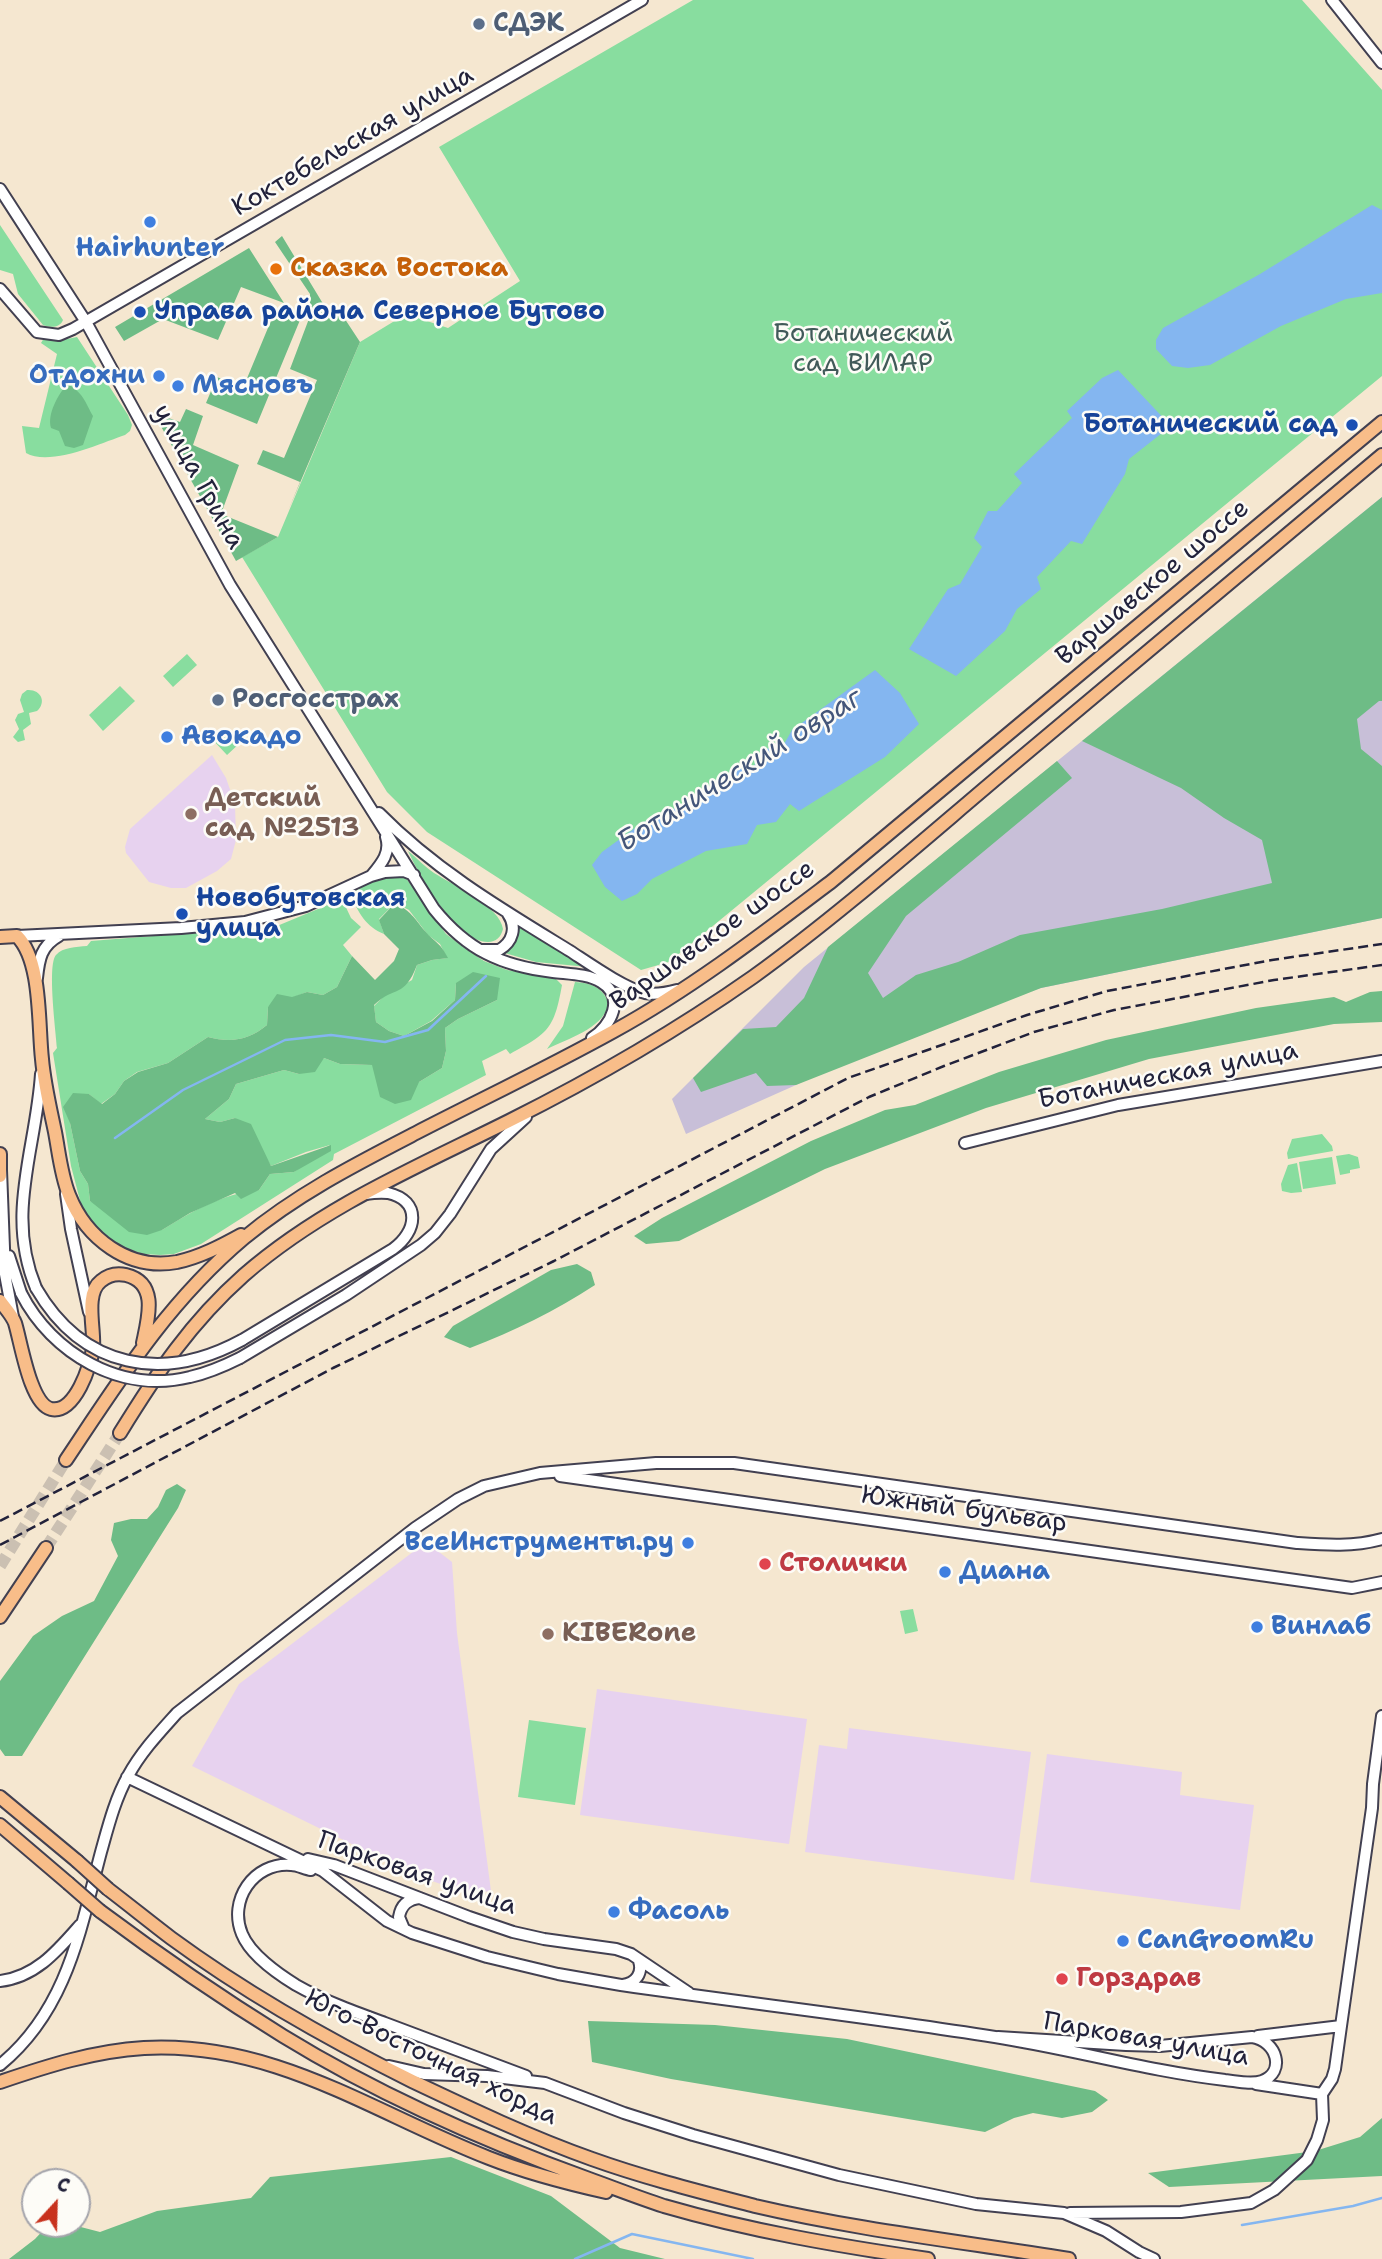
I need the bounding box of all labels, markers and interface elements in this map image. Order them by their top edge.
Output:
place label: СДЭК [493,8,564,40]
marker: СДЭК [471,16,487,32]
street label: Коктебельская улица [227,60,479,224]
marker: Hairhunter [142,214,158,230]
place label: Hairhunter [75,233,225,265]
place label: Сказка Востока [290,253,508,285]
marker: Сказка Востока [268,261,284,277]
place label: Управа района Северное Бутово [154,296,605,328]
marker: Управа района Северное Бутово [132,304,148,320]
park label: Ботанический сад ВИЛАР [773,318,953,380]
place label: Отдохни [29,360,145,392]
marker: Отдохни [151,368,167,384]
place label: Мясновъ [192,370,313,402]
marker: Мясновъ [170,378,186,394]
street label: улица Грина [145,399,251,555]
place label: Ботанический сад [1083,409,1338,441]
marker: Ботанический сад [1344,417,1360,433]
street label: Варшавское шоссе [1050,493,1256,673]
water label: Ботанический овраг [612,682,868,860]
place label: Росгосстрах [232,684,399,716]
marker: Росгосстрах [210,692,226,708]
place label: Авокадо [181,721,302,753]
marker: Авокадо [159,729,175,745]
place label: Детский сад №2513 [205,783,359,844]
marker: Детский сад №2513 [183,806,199,822]
street label: Варшавское шоссе [605,854,821,1018]
place label: Новобутовская улица [196,883,405,944]
marker: Новобутовская улица [174,906,190,922]
street label: Ботаническая улица [1035,1036,1301,1116]
street label: Южный бульвар [859,1480,1069,1540]
place label: ВсеИнструменты.ру [405,1527,674,1559]
marker: ВсеИнструменты.ру [680,1535,696,1551]
place label: Столички [779,1548,907,1580]
marker: Столички [757,1556,773,1572]
place label: Диана [959,1556,1050,1588]
marker: Диана [937,1564,953,1580]
place label: Винлаб [1271,1611,1371,1643]
place label: KIBERone [562,1618,696,1650]
marker: Винлаб [1249,1619,1265,1635]
marker: KIBERone [540,1626,556,1642]
street label: Парковая улица [313,1825,521,1923]
place label: Фасоль [628,1896,729,1928]
marker: Фасоль [606,1904,622,1920]
place label: CanGroomRu [1137,1925,1314,1957]
marker: CanGroomRu [1115,1933,1131,1949]
place label: Горздрав [1076,1963,1201,1995]
marker: Горздрав [1054,1971,1070,1987]
street label: Юго-Восточная хорда [300,1983,562,2133]
street label: Парковая улица [1041,2007,1251,2073]
north arrow [21,2168,91,2238]
text: С [53,2171,73,2199]

